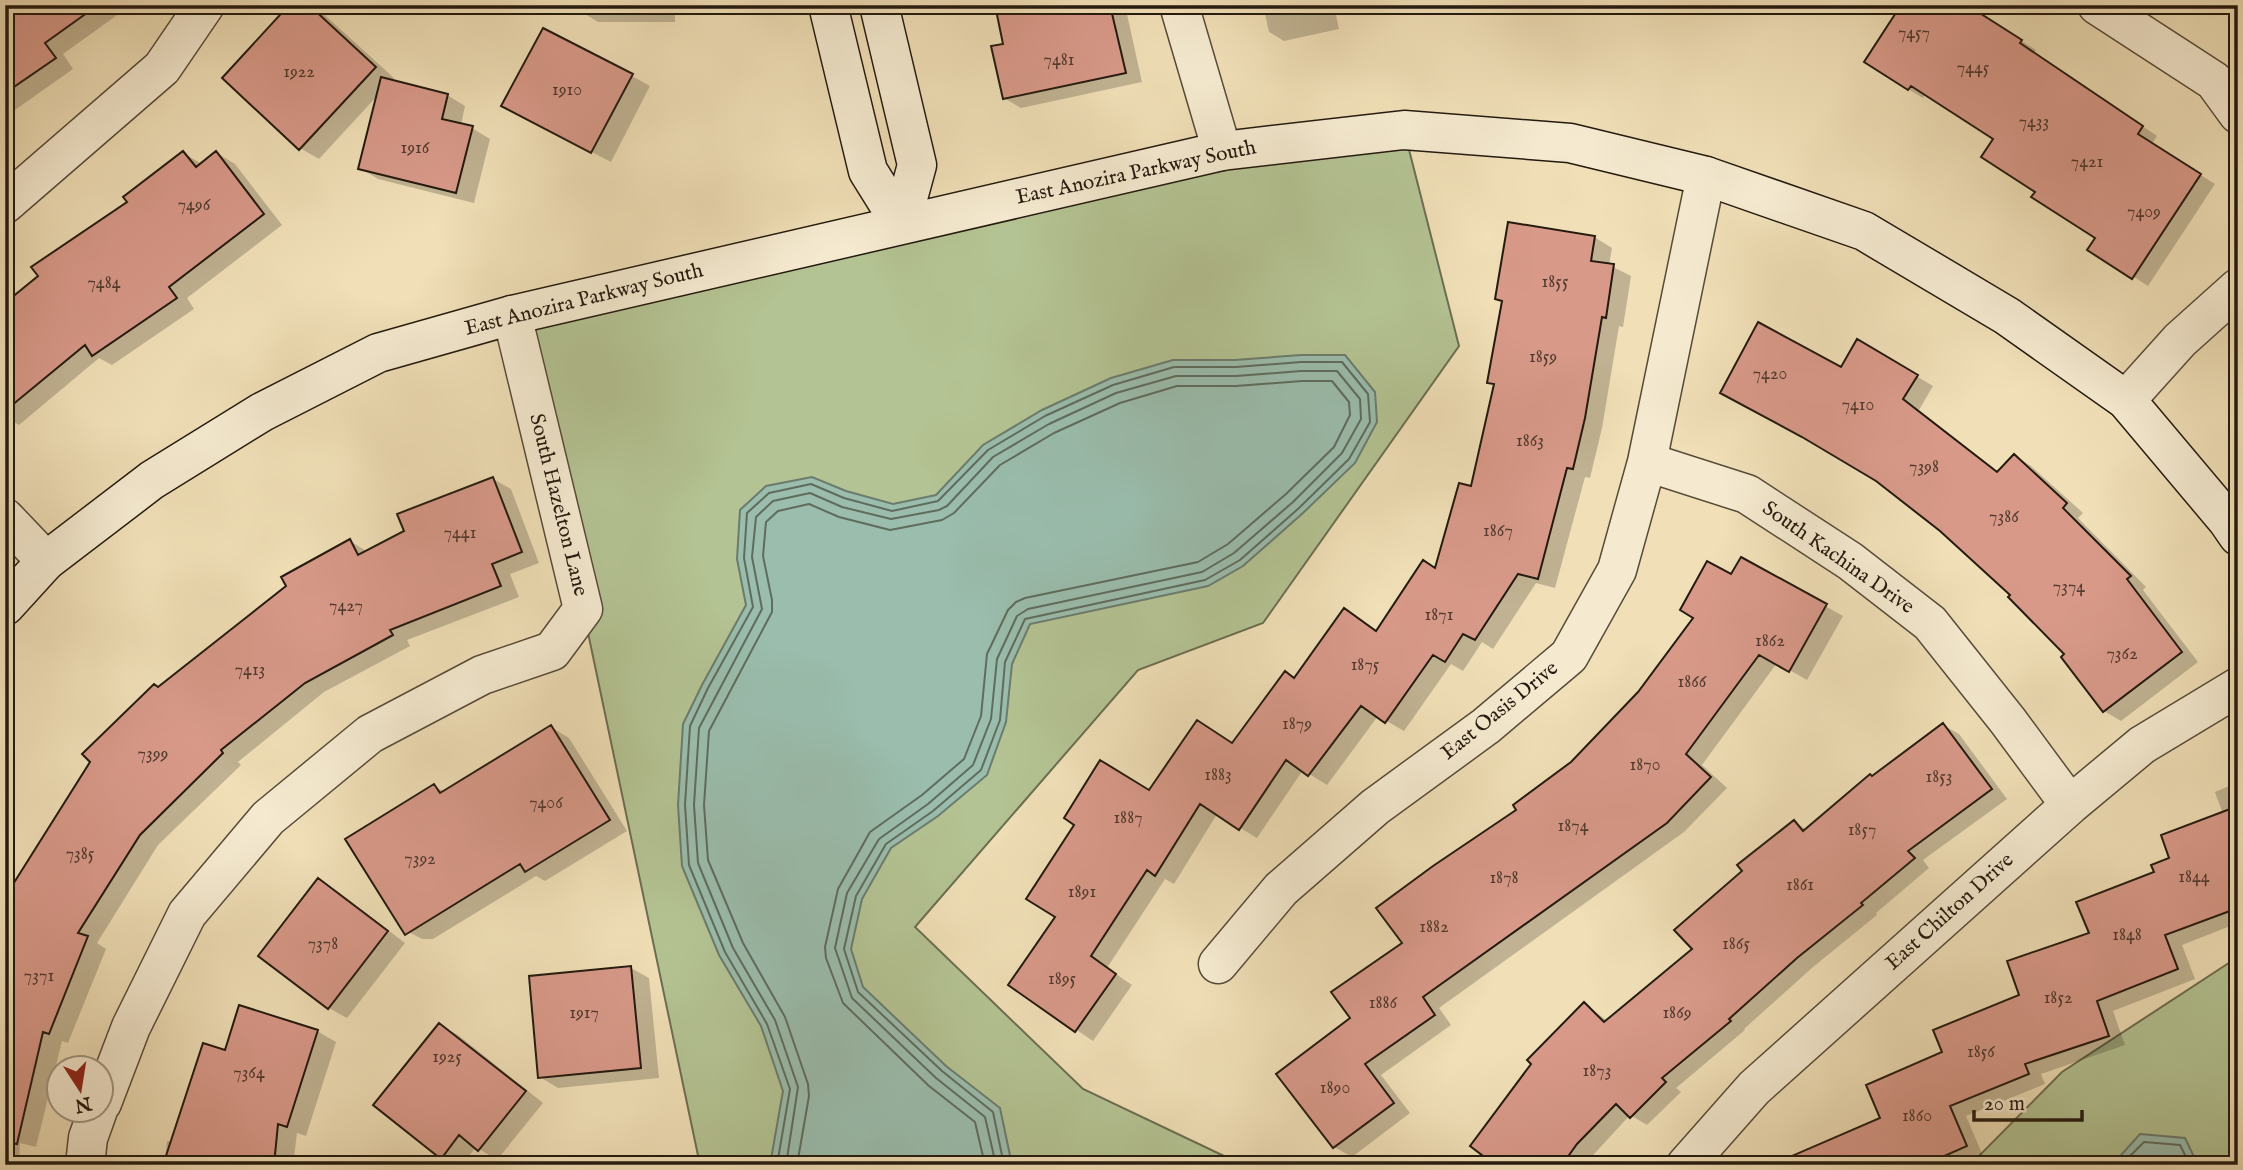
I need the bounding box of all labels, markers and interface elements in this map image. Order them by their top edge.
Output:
house number: 7457 [1898,22,1930,45]
house number: 7481 [1044,49,1074,72]
house number: 7445 [1957,57,1990,80]
house number: 1922 [283,61,315,84]
house number: 1910 [552,79,582,102]
house number: 7433 [2019,111,2049,134]
street label: East Anozira Parkway South [1013,134,1259,212]
house number: 1916 [401,137,430,160]
house number: 7421 [2071,151,2103,174]
house number: 7496 [178,194,211,217]
house number: 7409 [2127,201,2161,224]
street label: East Anozira Parkway South [462,257,706,343]
house number: 1855 [1542,271,1569,294]
house number: 7484 [87,272,121,295]
house number: 1859 [1529,346,1557,369]
house number: 7420 [1753,363,1787,386]
house number: 7410 [1842,394,1874,417]
street label: South Hazelton Lane [522,411,594,599]
house number: 1863 [1516,430,1544,453]
house number: 7398 [1909,456,1939,479]
street label: South Kachina Drive [1757,495,1920,621]
house number: 7386 [1989,506,2019,529]
house number: 1867 [1483,520,1513,543]
house number: 7441 [444,522,476,545]
house number: 7374 [2053,576,2085,599]
house number: 7427 [329,595,363,618]
house number: 1871 [1425,604,1453,627]
house number: 1862 [1755,630,1785,653]
house number: 7362 [2106,643,2138,666]
house number: 1875 [1351,654,1380,677]
street label: East Oasis Drive [1436,655,1564,767]
house number: 7413 [235,659,265,682]
house number: 1866 [1678,671,1707,694]
house number: 1879 [1282,713,1312,736]
house number: 7399 [138,743,168,766]
house number: 1870 [1629,754,1661,777]
house number: 1883 [1204,764,1232,787]
house number: 1853 [1925,766,1953,789]
house number: 7406 [529,792,563,815]
house number: 1887 [1113,807,1143,830]
house number: 1874 [1558,815,1589,838]
house number: 1857 [1848,819,1876,842]
house number: 7385 [66,843,95,866]
street label: East Chilton Drive [1880,847,2020,977]
house number: 7392 [404,848,436,871]
house number: 1844 [2178,866,2210,889]
house number: 1878 [1489,867,1519,890]
house number: 1861 [1786,874,1814,897]
house number: 1891 [1068,881,1096,904]
house number: 1882 [1419,916,1449,939]
house number: 1848 [2112,924,2142,947]
house number: 7378 [308,933,338,956]
house number: 1865 [1722,933,1750,956]
house number: 7371 [24,965,54,988]
house number: 1895 [1048,968,1077,991]
house number: 1852 [2044,987,2072,1010]
house number: 1886 [1369,992,1398,1015]
house number: 1917 [569,1002,599,1025]
house number: 1869 [1662,1002,1692,1025]
house number: 1856 [1967,1041,1995,1064]
house number: 1925 [432,1046,462,1069]
north arrow [46,1054,116,1124]
house number: 1873 [1583,1060,1611,1083]
house number: 7364 [233,1062,265,1085]
house number: 1890 [1320,1077,1350,1100]
scale bar [1974,1079,2082,1123]
text: N [72,1090,95,1117]
text: 20 m [1984,1091,2025,1118]
house number: 1860 [1902,1105,1932,1128]

